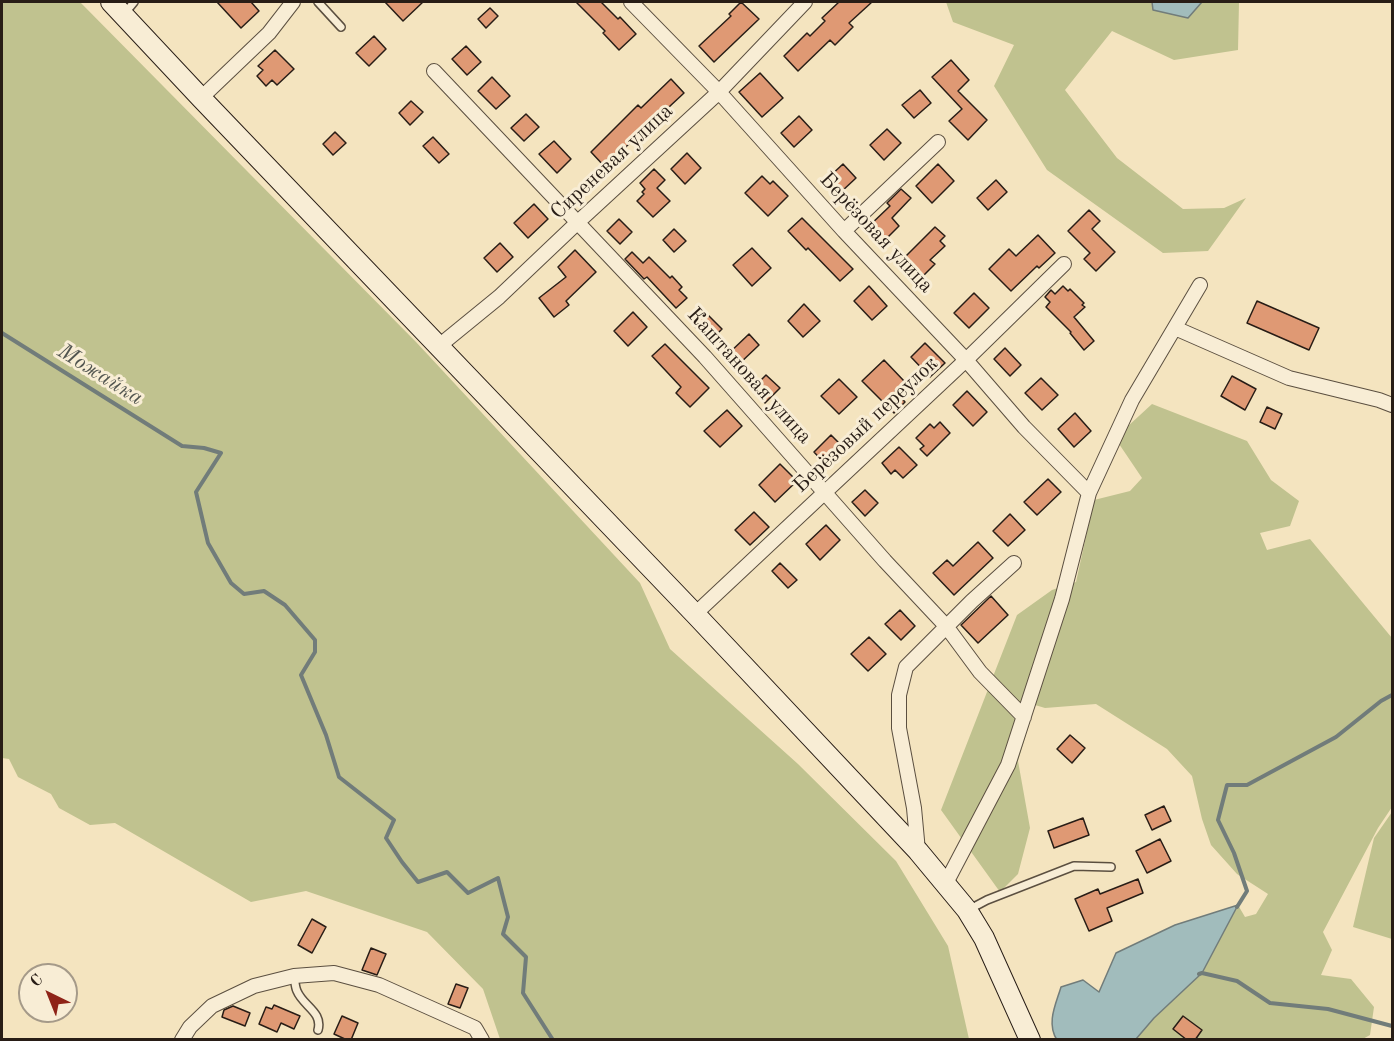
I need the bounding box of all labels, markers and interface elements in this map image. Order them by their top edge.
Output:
street label: Сиреневая улица [546,99,678,225]
street label: Берёзовая улица [814,168,938,298]
street label: Каштановая улица [681,303,817,449]
water label: Можайка [52,338,148,412]
street label: Берёзовый переулок [788,351,944,499]
north arrow [18,963,78,1023]
text: С [28,972,46,991]

